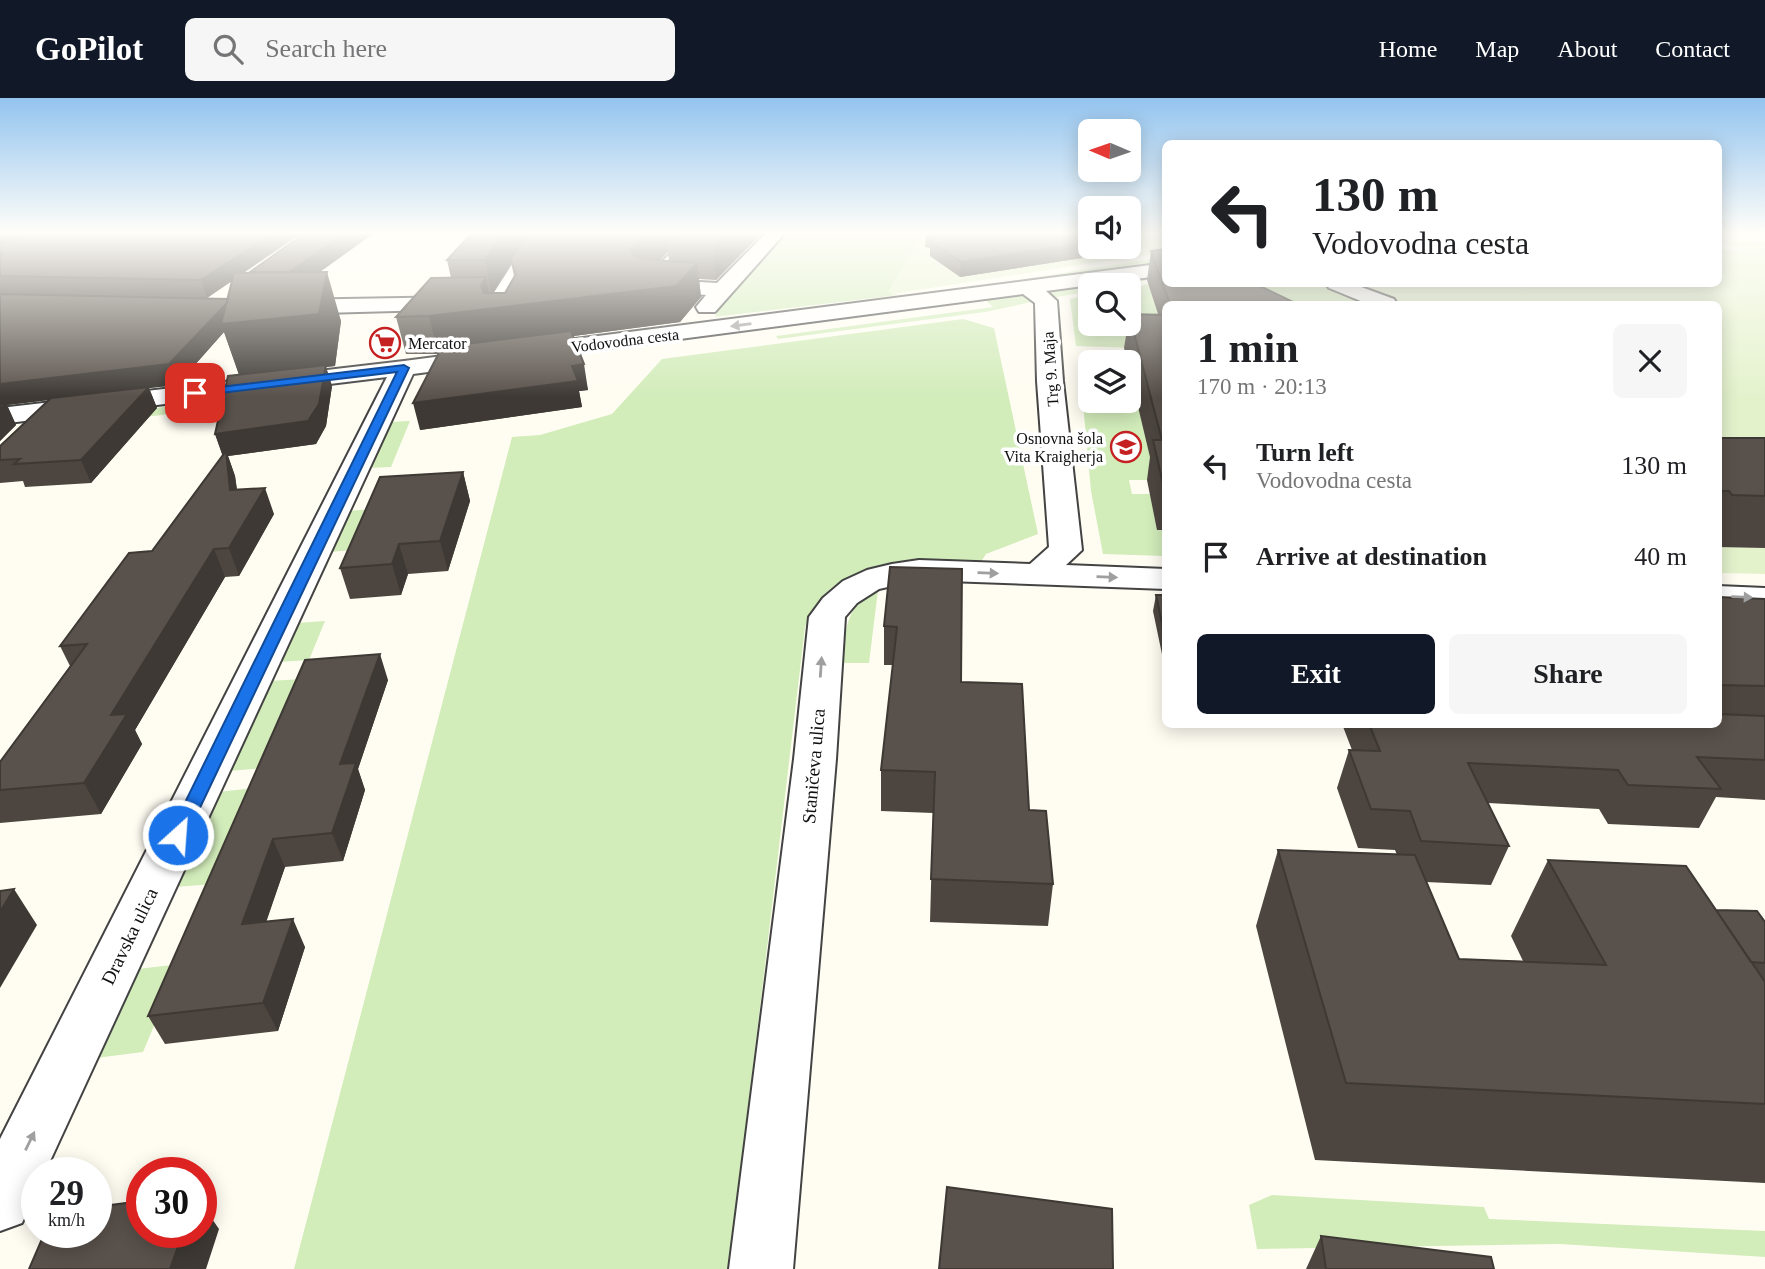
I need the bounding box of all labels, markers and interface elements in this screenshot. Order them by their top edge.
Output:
search box [185,18,675,81]
icon: search [209,30,247,68]
text: GoPilot [35,31,143,67]
text: Search here [265,34,387,63]
text: Home [1379,36,1437,62]
text: Map [1475,36,1519,62]
text: About [1557,36,1617,62]
text: Contact [1655,36,1730,62]
north arrow [1078,119,1141,182]
map controls [1078,119,1141,413]
text: 130 m [1312,167,1439,222]
icon: left [1197,168,1288,259]
button: sound [1078,196,1141,259]
text: Vodovodna cesta [1312,225,1529,261]
button: search [1078,273,1141,336]
one-way arrow [730,320,752,331]
button: close [1613,324,1687,398]
street label: Vodovodna cesta [570,325,680,356]
text: 1 min [1197,325,1299,371]
supermarket icon: Mercator [368,326,402,360]
street label: Trg 9. Maja [1039,331,1063,407]
place label: Mercator [408,335,467,352]
button: layers [1078,350,1141,413]
pin [165,363,225,423]
icon: arrive [176,374,214,412]
text: 170 m · 20:13 [1197,374,1327,399]
place label: Osnovna šola Vita Kraigherja [1004,430,1103,466]
school or university icon: Osnovna šola Vita Kraigherja [1109,430,1143,464]
text: Turn left [1256,438,1354,467]
icon: left [1197,447,1235,485]
text: 130 m [1621,451,1687,480]
text: Vodovodna cesta [1256,468,1412,493]
icon: arrive [1197,538,1235,576]
text: Arrive at destination [1256,542,1487,571]
text: 40 m [1634,542,1687,571]
one-way arrow [977,567,999,578]
one-way arrow [1096,571,1118,582]
one-way arrow [1731,591,1753,603]
button: Exit [1197,634,1435,714]
button: Share [1449,634,1687,714]
one-way arrow [816,656,827,678]
street label: Staničeva ulica [798,707,829,825]
position arrow [141,798,215,872]
street label: Dravska ulica [97,884,162,988]
one-way arrow [24,1131,35,1151]
speed limit sign: 30 [126,1157,217,1248]
text: 29 [49,1174,84,1213]
text: km/h [48,1210,85,1230]

